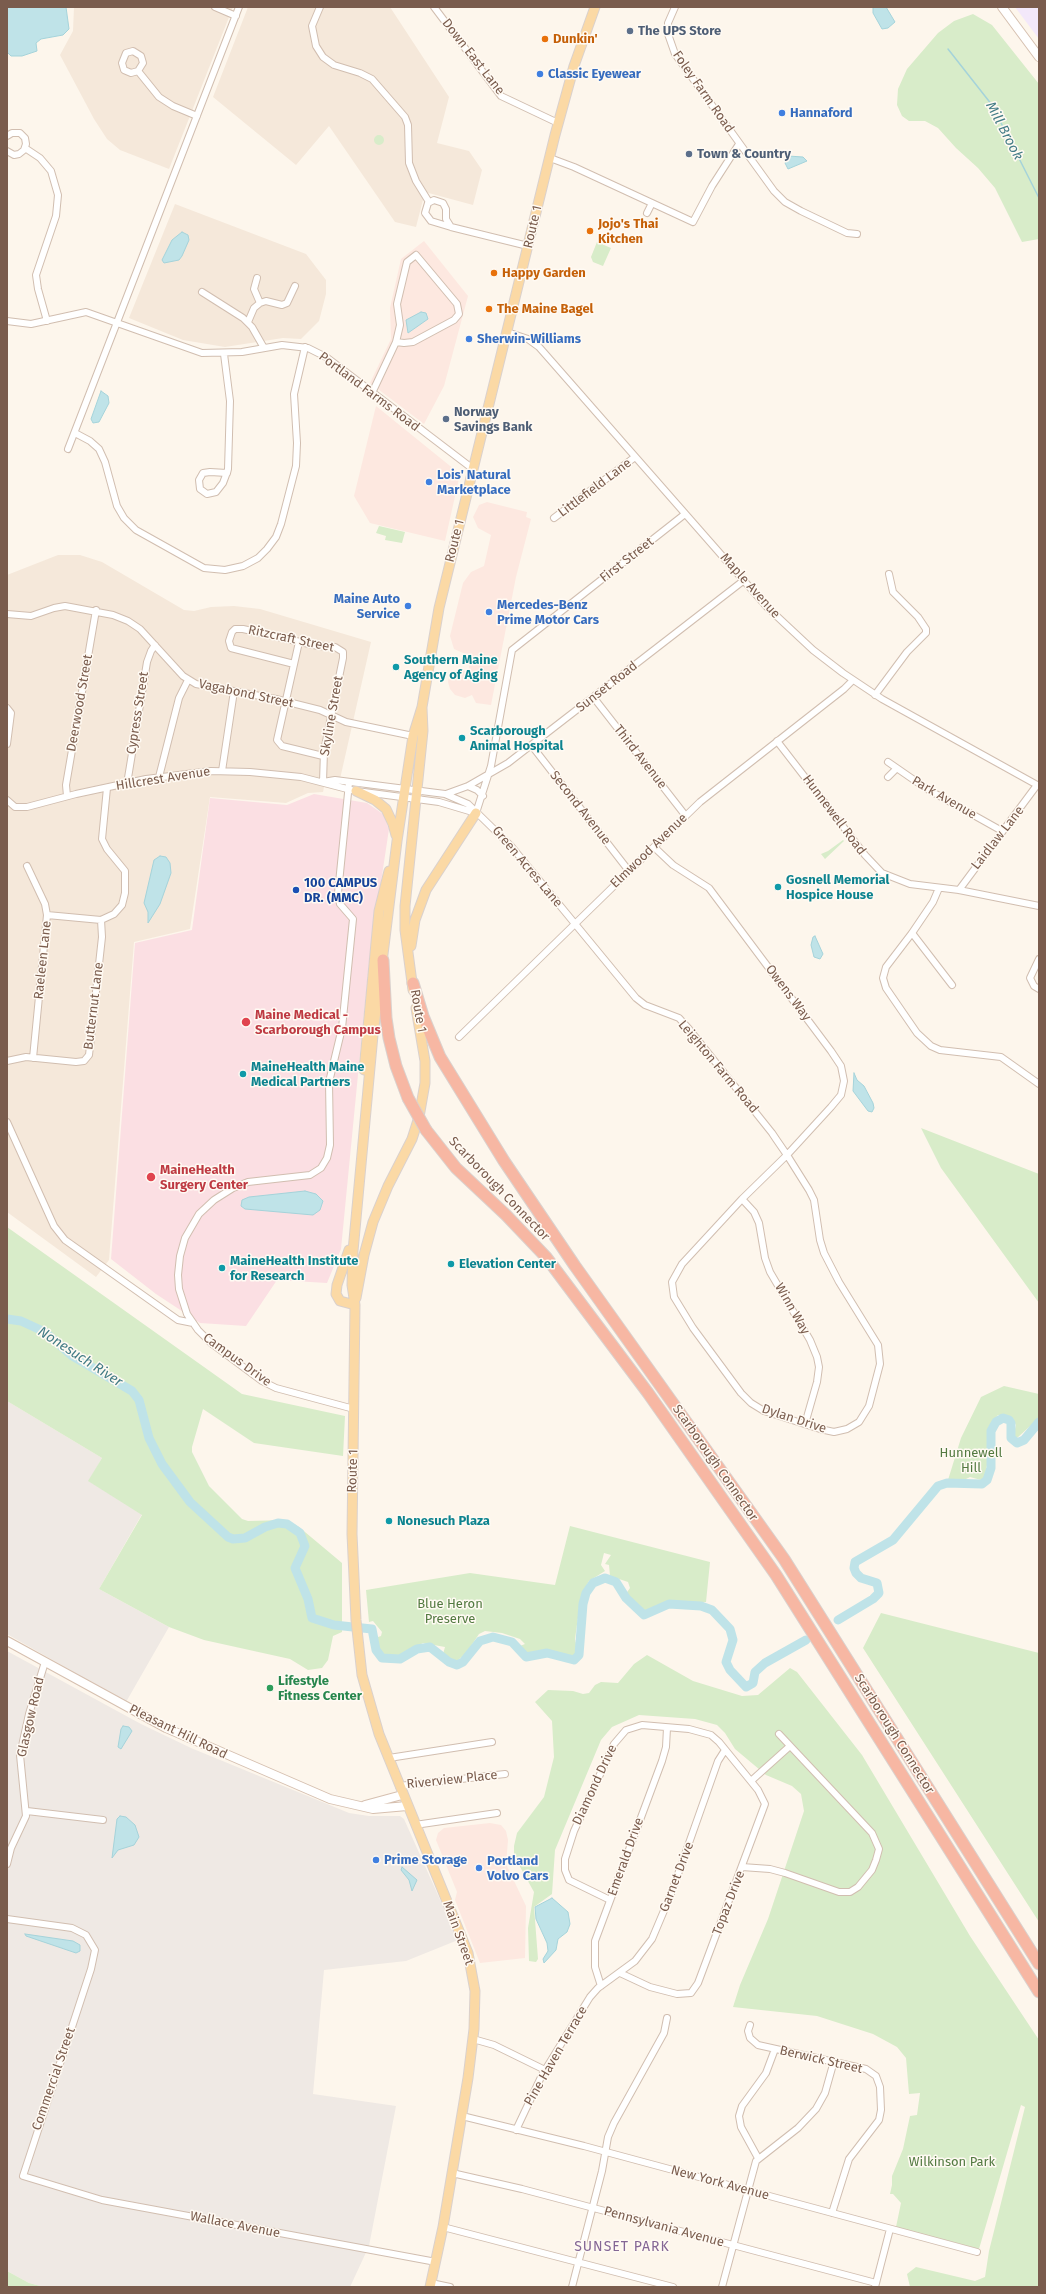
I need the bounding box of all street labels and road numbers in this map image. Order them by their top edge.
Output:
street label: Down East Lane [438,16,508,98]
street label: Foley Farm Road [669,48,737,136]
street label: Route 1 [521,204,545,250]
street label: Portland Farms Road [315,349,423,435]
street label: Littlefield Lane [555,455,635,521]
street label: Route 1 [442,518,468,564]
street label: First Street [597,534,657,586]
street label: Maple Avenue [717,550,783,622]
street label: Ritzcraft Street [247,622,335,656]
street label: Deerwood Street [64,653,96,753]
street label: Sunset Road [573,658,641,716]
street label: Cypress Street [124,671,152,755]
street label: Skyline Street [317,675,347,757]
street label: Vagabond Street [197,676,295,712]
street label: Third Avenue [610,722,670,792]
street label: Hillcrest Avenue [115,764,211,794]
street label: Second Avenue [546,768,614,848]
street label: Hunnewell Road [799,772,869,858]
street label: Park Avenue [909,773,979,823]
street label: Laidlaw Lane [968,803,1028,873]
street label: Elmwood Avenue [607,810,691,892]
street label: Green Acres Lane [489,823,565,911]
street label: Raeleen Lane [31,920,55,1000]
street label: Butternut Lane [81,961,107,1051]
street label: Owens Way [762,962,814,1024]
street label: Route 1 [407,988,429,1034]
street label: Leighton Farm Road [675,1017,761,1117]
street label: Scarborough Connector [445,1134,553,1244]
street label: Winn Way [771,1281,813,1337]
street label: Campus Drive [200,1330,274,1390]
street label: Dylan Drive [760,1401,828,1437]
street label: Scarborough Connector [669,1402,761,1524]
street label: Route 1 [344,1449,362,1493]
street label: Scarborough Connector [851,1671,937,1797]
street label: Glasgow Road [14,1675,48,1759]
street label: Pleasant Hill Road [126,1701,230,1763]
street label: Diamond Drive [570,1742,620,1828]
street label: Riverview Place [406,1767,498,1793]
street label: Emerald Drive [605,1816,647,1898]
street label: Garnet Drive [657,1840,697,1914]
street label: Topaz Drive [710,1869,748,1937]
street label: Main Street [439,1899,477,1967]
street label: Pine Haven Terrace [521,2003,591,2109]
street label: Commercial Street [29,2025,79,2133]
street label: Berwick Street [778,2043,864,2077]
street label: New York Avenue [669,2162,771,2204]
street label: Pennsylvania Avenue [602,2203,726,2251]
street label: Wallace Avenue [189,2209,281,2241]

